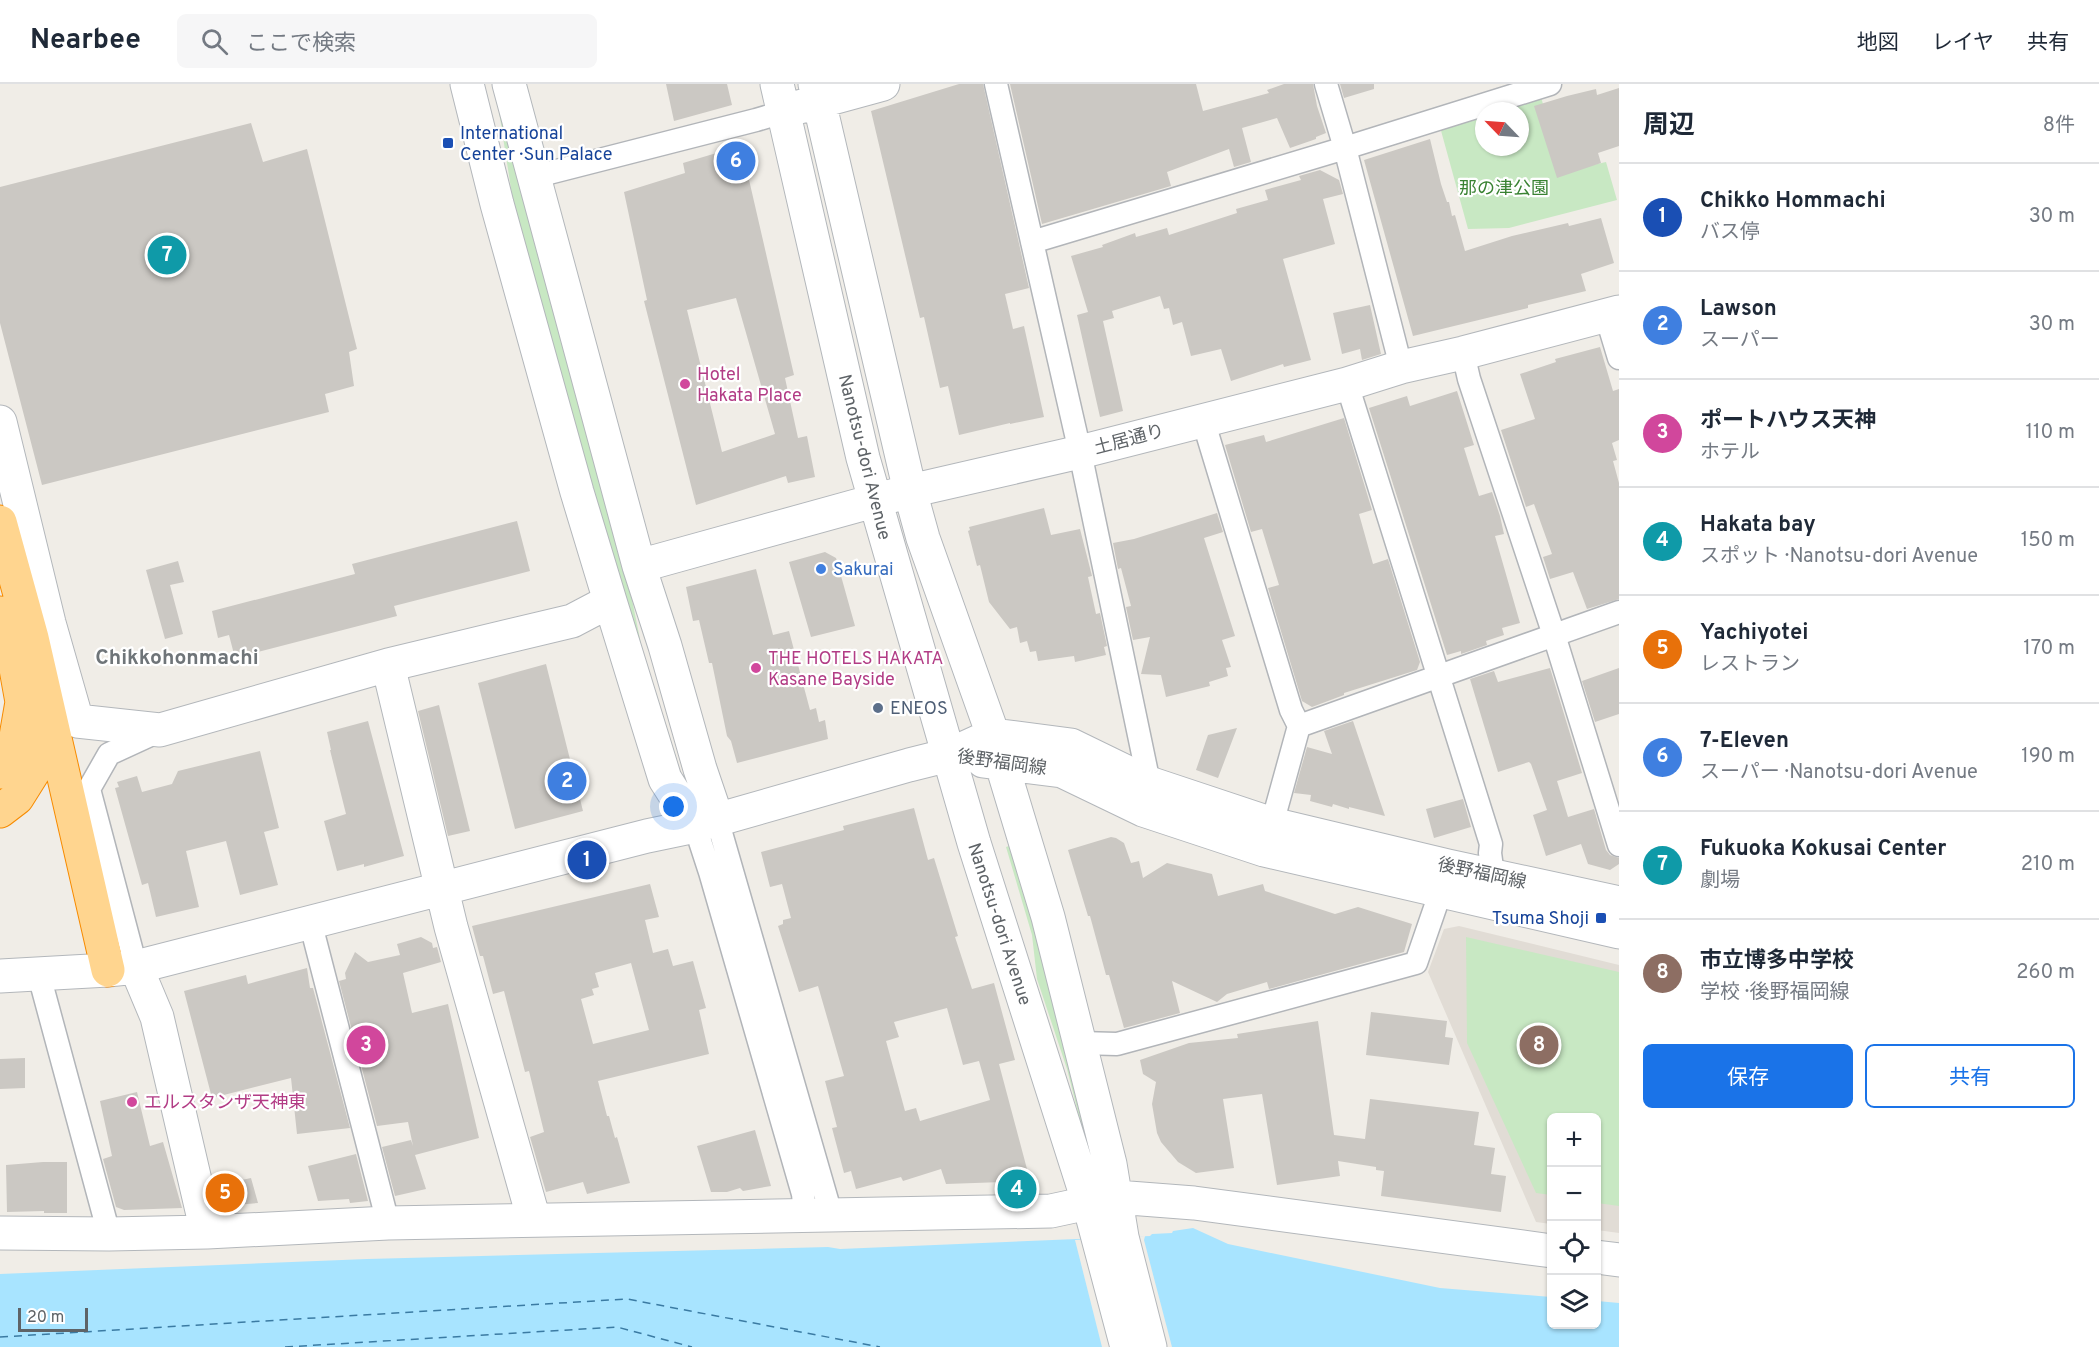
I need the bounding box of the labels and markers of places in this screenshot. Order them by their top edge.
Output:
place label: International Center · Sun Palace [460,123,613,167]
marker: International Center · Sun Palace [441,136,455,150]
pin: 6 [716,138,756,184]
pin: 7 [148,232,186,278]
place label: Hotel Hakata Place [697,364,802,408]
marker: Hotel Hakata Place [678,377,692,391]
place label: Sakurai [833,559,893,582]
marker: Sakurai [814,562,828,576]
place label: THE HOTELS HAKATA Kasane Bayside [768,648,944,692]
marker: THE HOTELS HAKATA Kasane Bayside [749,661,763,675]
place label: ENEOS [890,698,948,721]
marker: ENEOS [871,701,885,715]
pin: 2 [548,758,586,804]
pin: 1 [568,838,606,882]
place label: Tsuma Shoji [1492,908,1589,931]
marker: Tsuma Shoji [1594,911,1608,925]
pin: 3 [346,1022,386,1068]
pin: 8 [1520,1022,1558,1068]
place label: エルスタンザ天神東 [144,1092,306,1115]
marker: エルスタンザ天神東 [125,1095,139,1109]
pin: 4 [998,1166,1036,1212]
pin: 5 [206,1170,244,1216]

